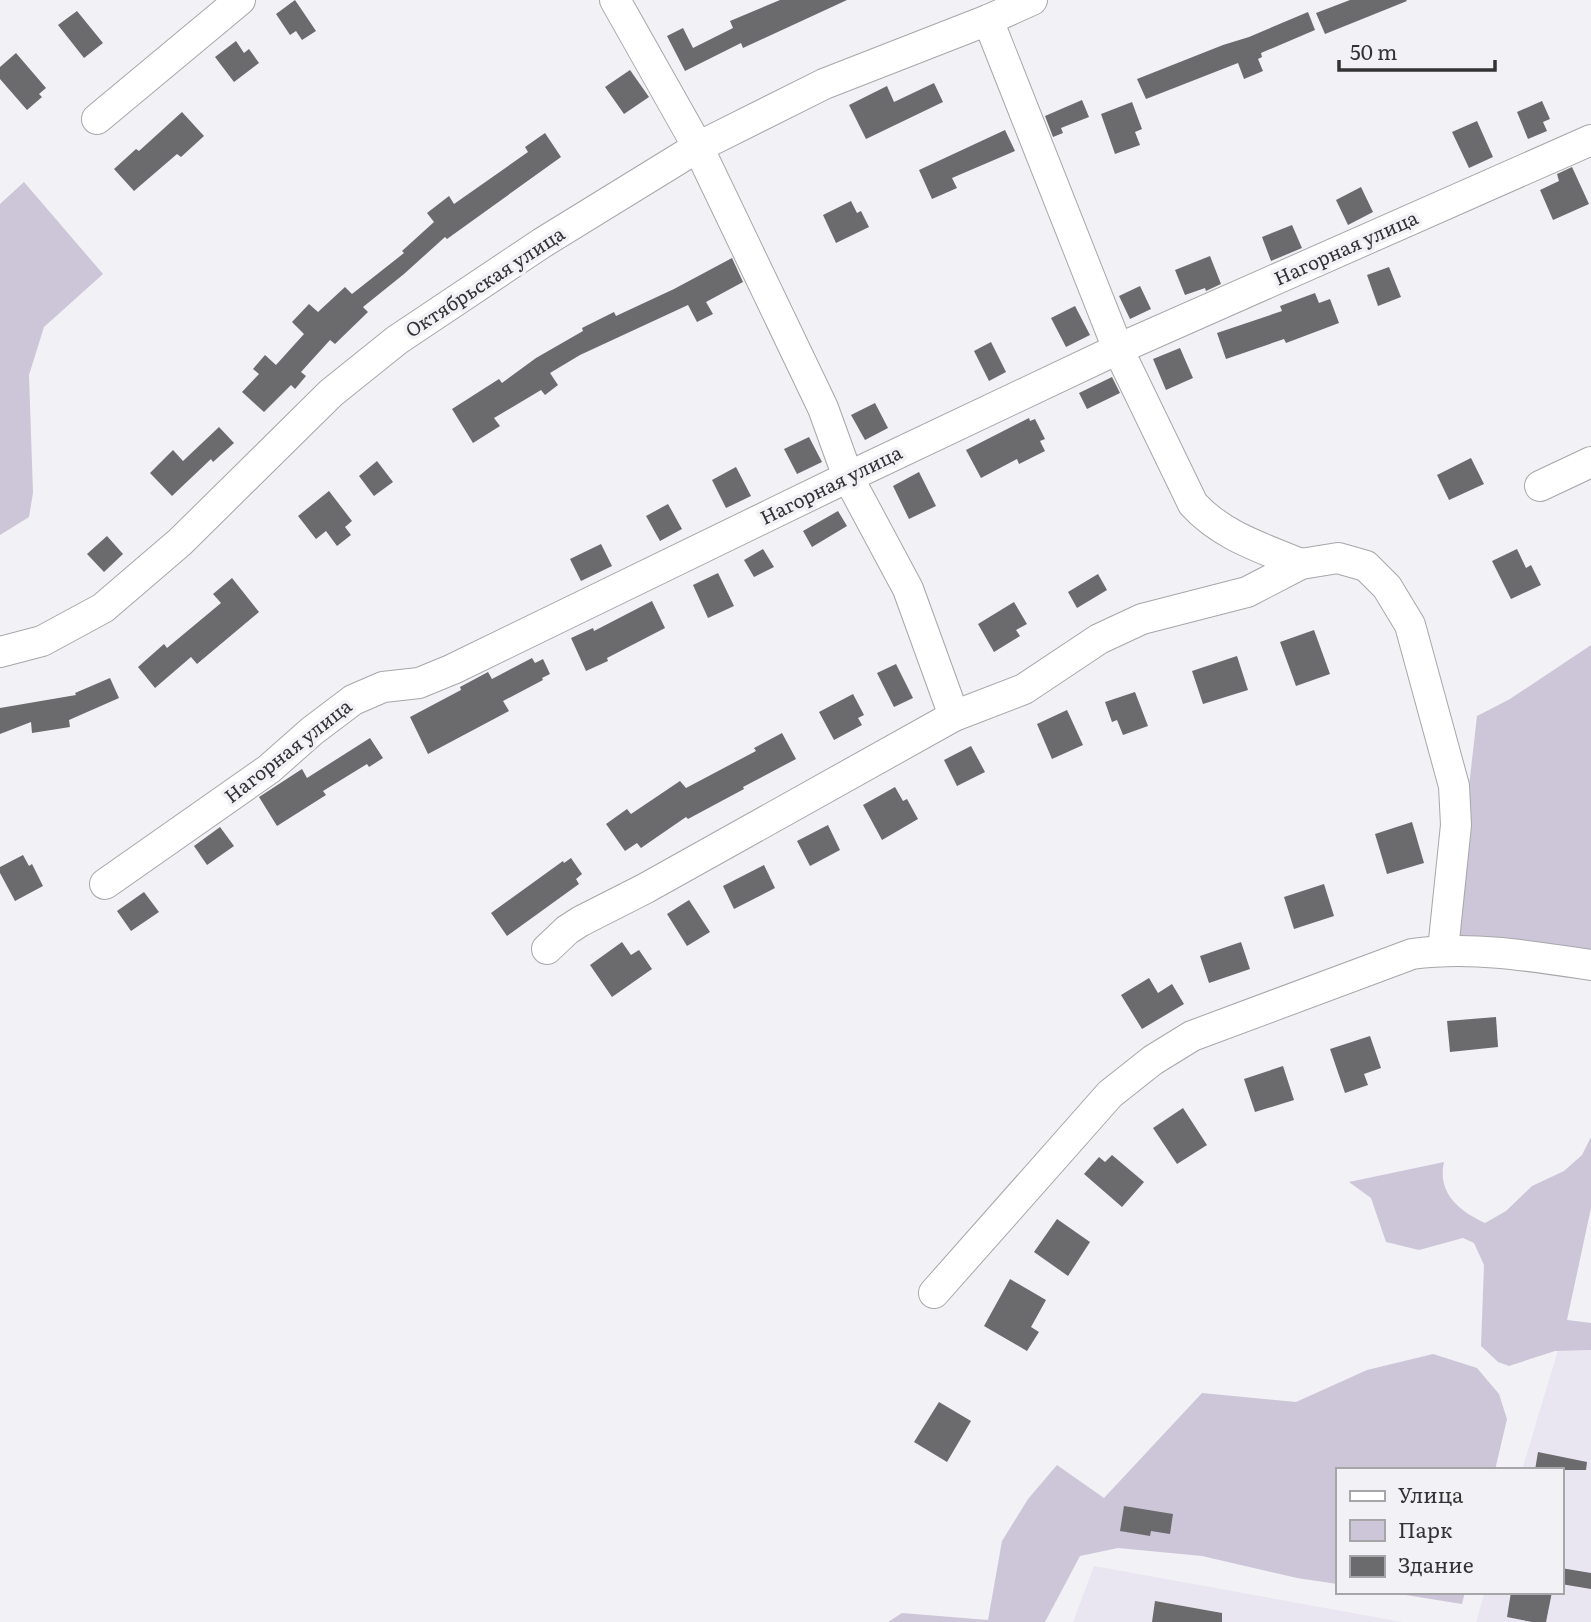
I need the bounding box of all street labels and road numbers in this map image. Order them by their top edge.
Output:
street label: Нагорная улица [1269,202,1423,291]
street label: Октябрьская улица [399,219,570,343]
street label: Нагорная улица [755,437,907,531]
street label: Нагорная улица [218,691,358,809]

